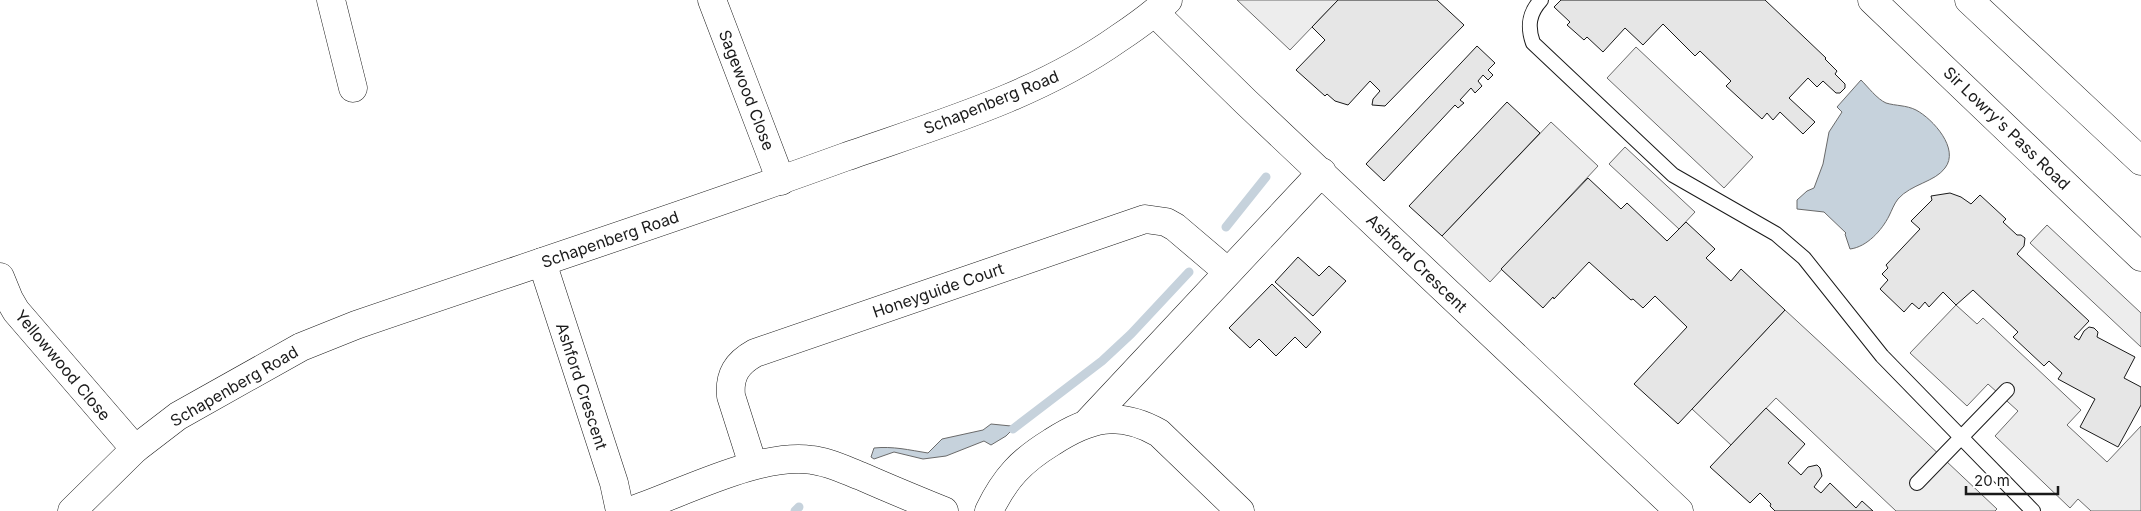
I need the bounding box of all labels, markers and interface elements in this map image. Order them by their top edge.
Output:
street label: Sagewood Close [715,27,779,153]
street label: Sir Lowry's Pass Road [1940,62,2074,194]
street label: Schapenberg Road [920,66,1062,138]
street label: Schapenberg Road [539,206,681,272]
street label: Ashford Crescent [1362,210,1472,316]
street label: Honeyguide Court [870,258,1006,322]
street label: Yellowwood Close [11,306,115,424]
street label: Ashford Crescent [552,320,612,452]
street label: Schapenberg Road [167,341,301,431]
scale bar [1966,464,2058,496]
text: 20 m [1974,471,2010,490]

